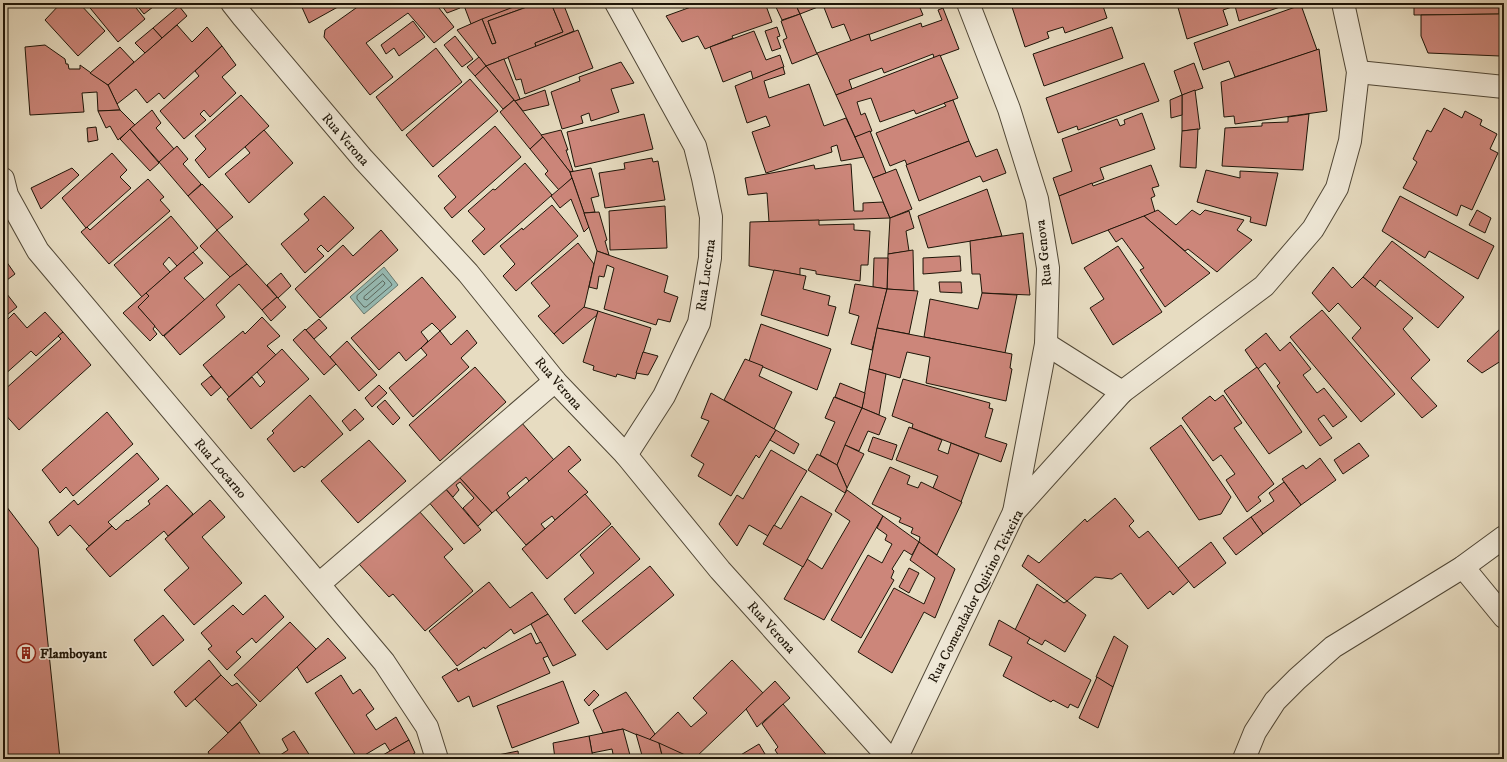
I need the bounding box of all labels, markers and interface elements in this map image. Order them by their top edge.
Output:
street label: Rua Verona [317,110,373,170]
street label: Rua Genova [1032,219,1056,287]
street label: Rua Lucerna [692,238,720,312]
street label: Rua Verona [530,354,586,414]
street label: Rua Locarno [190,435,251,503]
street label: Rua Comendador Quirino Teixeira [924,507,1028,686]
street label: Rua Verona [743,598,799,658]
building icon: Flamboyant [15,642,37,664]
place label: Flamboyant [40,645,107,663]

